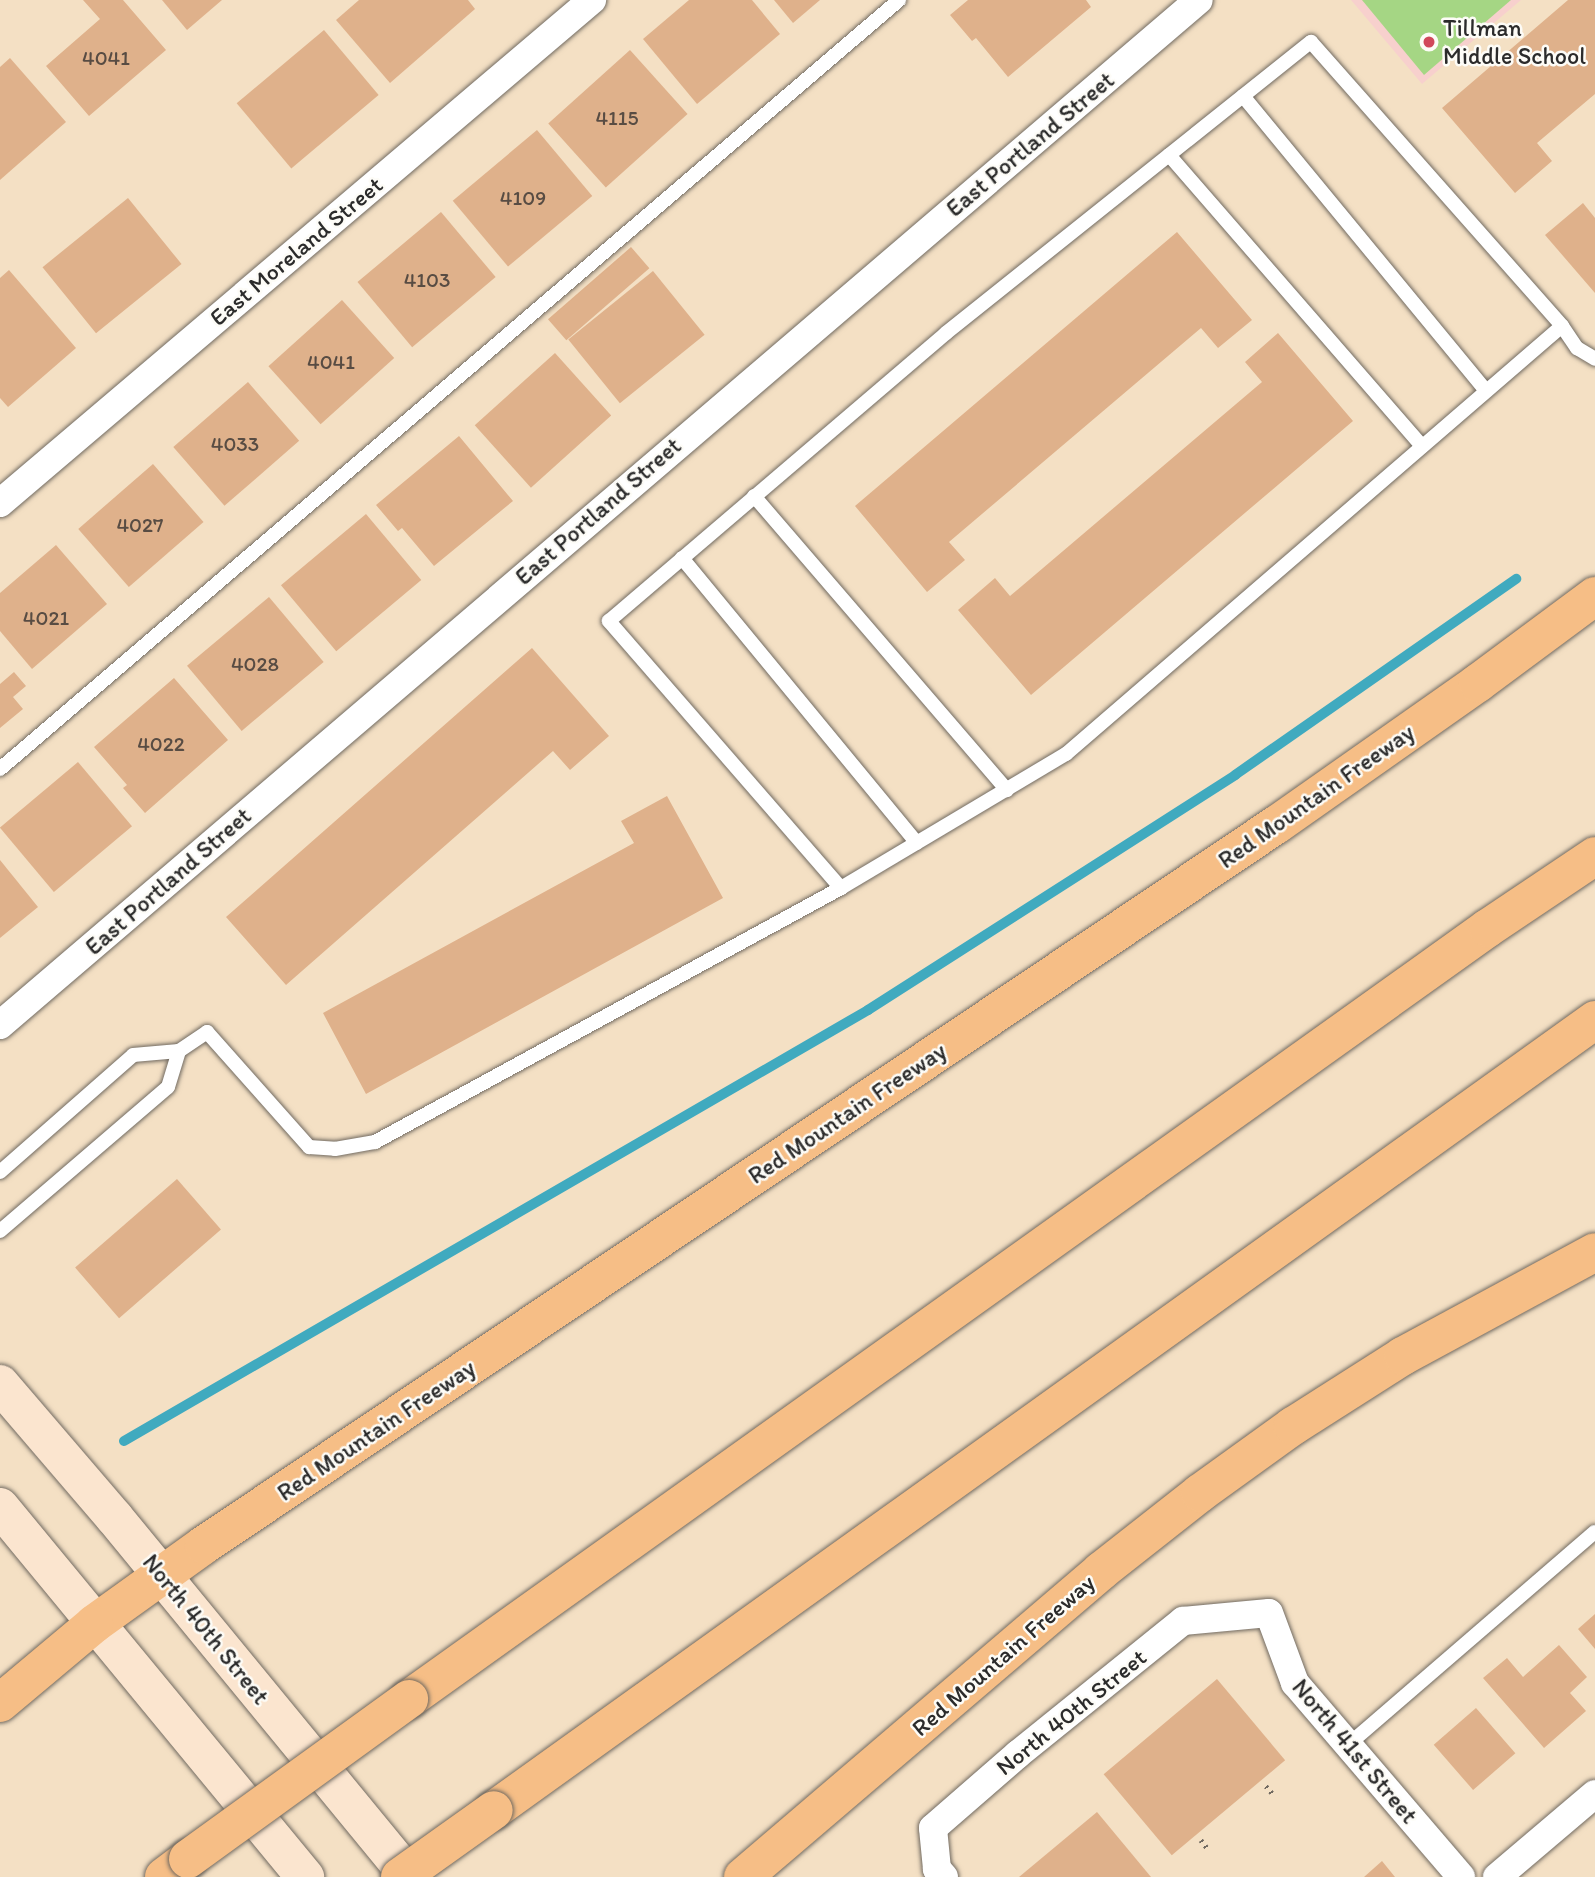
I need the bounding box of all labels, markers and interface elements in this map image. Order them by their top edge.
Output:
place label: Tillman Middle School [1443,14,1586,70]
marker: Tillman Middle School [1421,34,1437,50]
house number: 4041 [82,45,130,71]
street label: East Portland Street [941,66,1119,222]
house number: 4115 [595,105,639,131]
street label: East Moreland Street [203,170,389,332]
house number: 4109 [500,185,546,211]
house number: 4103 [404,267,450,293]
house number: 4041 [307,349,355,375]
house number: 4033 [211,431,259,457]
street label: East Portland Street [510,432,686,590]
house number: 4027 [116,512,164,538]
house number: 4021 [23,605,69,631]
house number: 4028 [231,651,279,677]
street label: Red Mountain Freeway [1212,717,1420,875]
house number: 4022 [137,731,185,757]
street label: East Portland Street [80,802,256,960]
street label: Red Mountain Freeway [742,1036,952,1190]
street label: Red Mountain Freeway [271,1353,481,1507]
street label: North 40th Street [137,1548,275,1710]
street label: Red Mountain Freeway [905,1568,1101,1742]
street label: North 40th Street [990,1643,1152,1781]
street label: North 41st Street [1286,1673,1424,1829]

